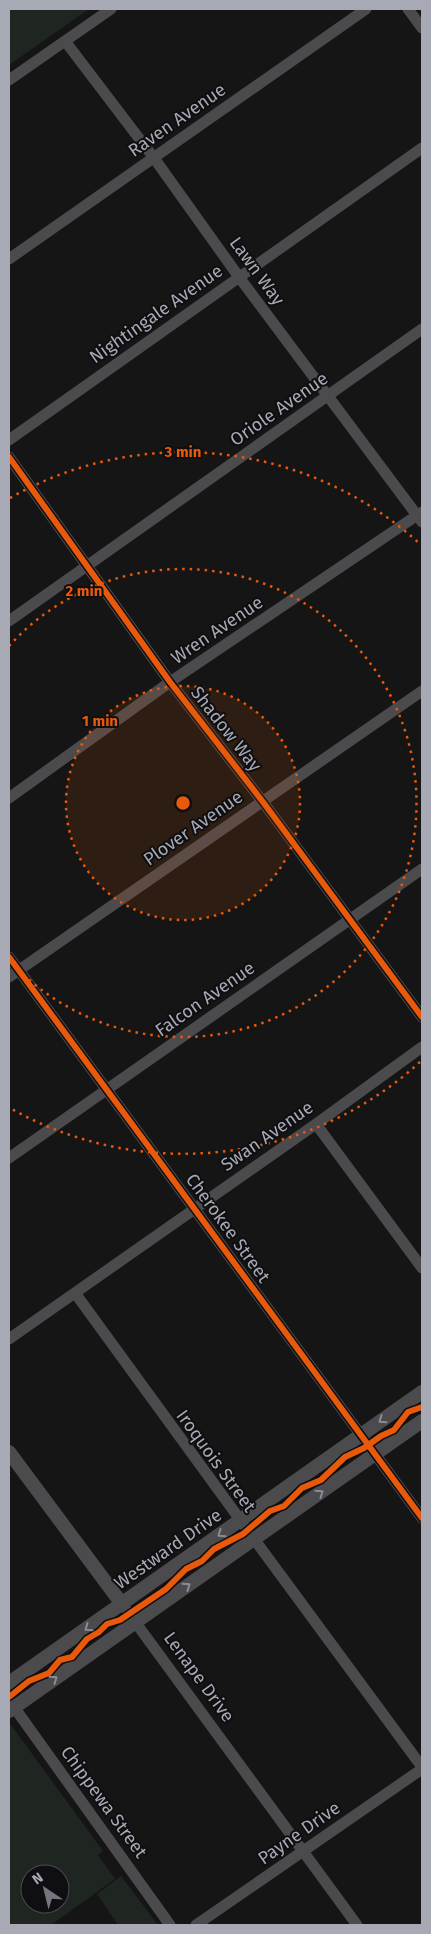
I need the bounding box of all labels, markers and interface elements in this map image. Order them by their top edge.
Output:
street label: Raven Avenue [124,78,230,162]
street label: Lawn Way [225,232,289,310]
street label: Nightingale Avenue [85,260,227,368]
street label: Oriole Avenue [226,367,332,451]
text: 3 min [164,443,201,461]
text: 2 min [66,582,102,600]
street label: Wren Avenue [167,591,267,669]
street label: Shadow Way [186,682,266,776]
text: 1 min [82,712,118,730]
street label: Plover Avenue [139,786,247,870]
centre of rings [174,794,192,812]
street label: Falcon Avenue [151,957,259,1041]
street label: Swan Avenue [217,1096,317,1176]
street label: Cherokee Street [181,1169,275,1287]
street label: Iroquois Street [172,1406,261,1517]
one-way arrow [378,1414,388,1423]
one-way arrow [314,1490,323,1498]
street label: Westward Drive [110,1504,226,1594]
one-way arrow [217,1528,227,1537]
one-way arrow [181,1583,191,1592]
one-way arrow [84,1622,94,1631]
street label: Lenape Drive [159,1628,239,1726]
one-way arrow [48,1676,58,1685]
street label: Chippewa Street [56,1742,152,1863]
street label: Payne Drive [254,1797,344,1869]
north arrow [20,1864,70,1914]
text: N [29,1869,47,1888]

